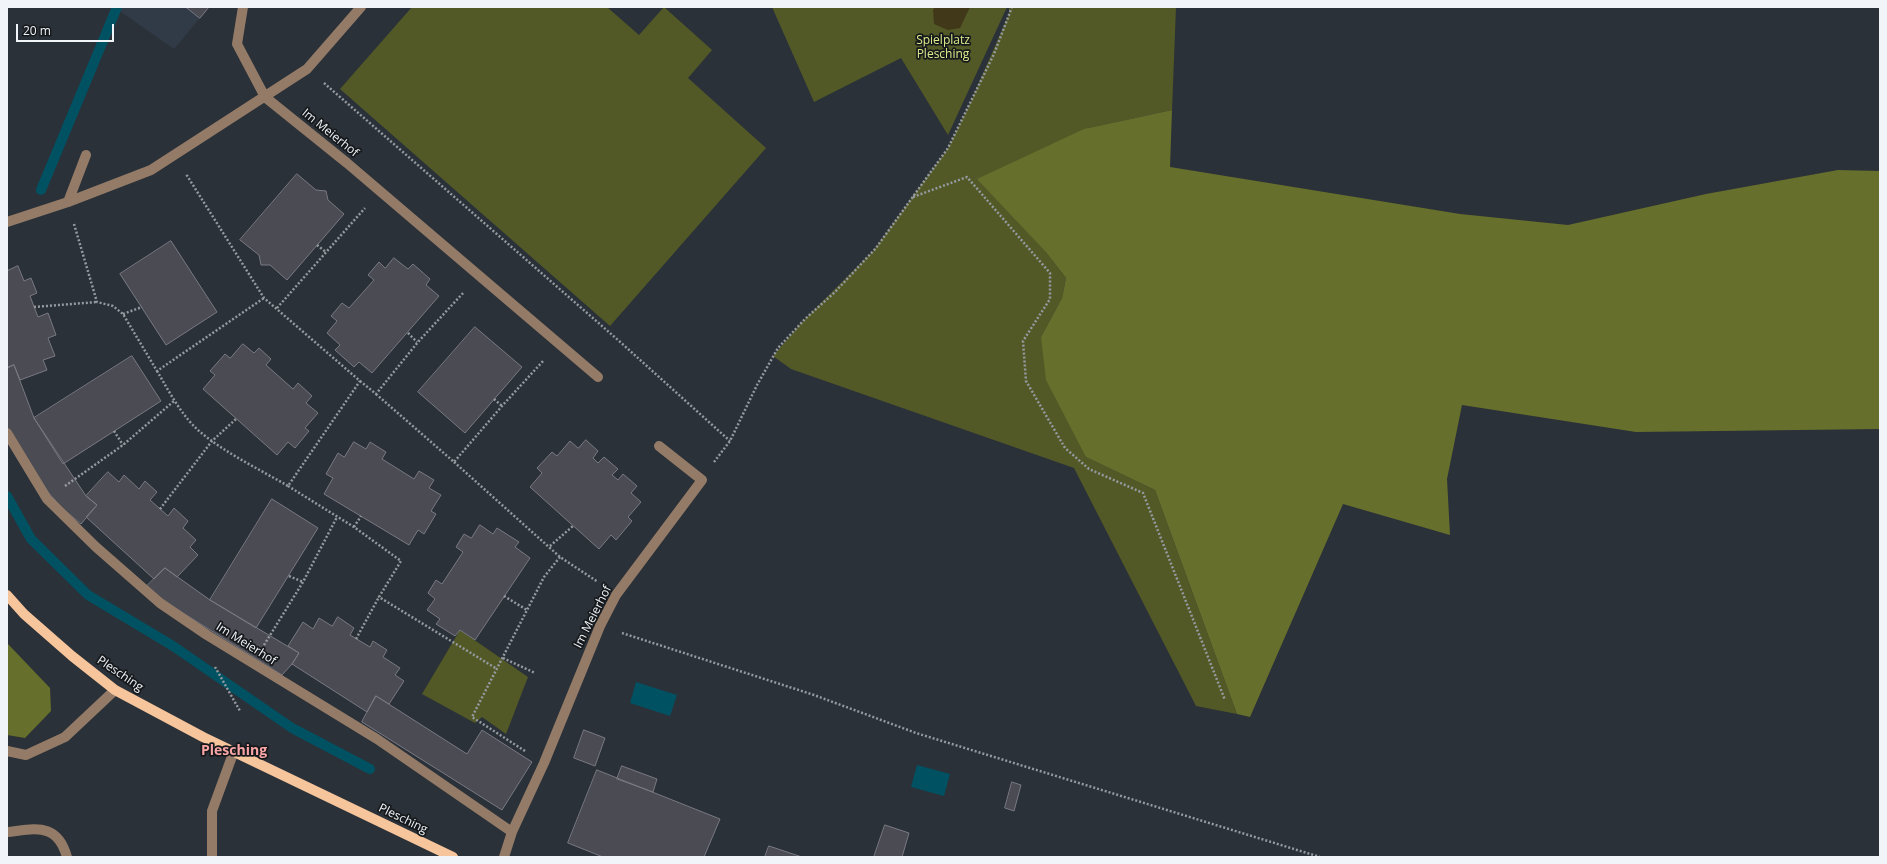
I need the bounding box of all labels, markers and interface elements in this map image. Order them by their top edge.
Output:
scale bar [18,16,116,42]
text: 20 m [23,22,51,39]
park label: Spielplatz Plesching [916,34,970,62]
street label: Im Meierhof [299,106,361,160]
street label: Im Meierhof [571,583,615,651]
street label: Im Meierhof [213,620,279,668]
street label: Plesching [94,653,146,695]
district label: Plesching [201,743,267,759]
street label: Plesching [376,801,430,837]

